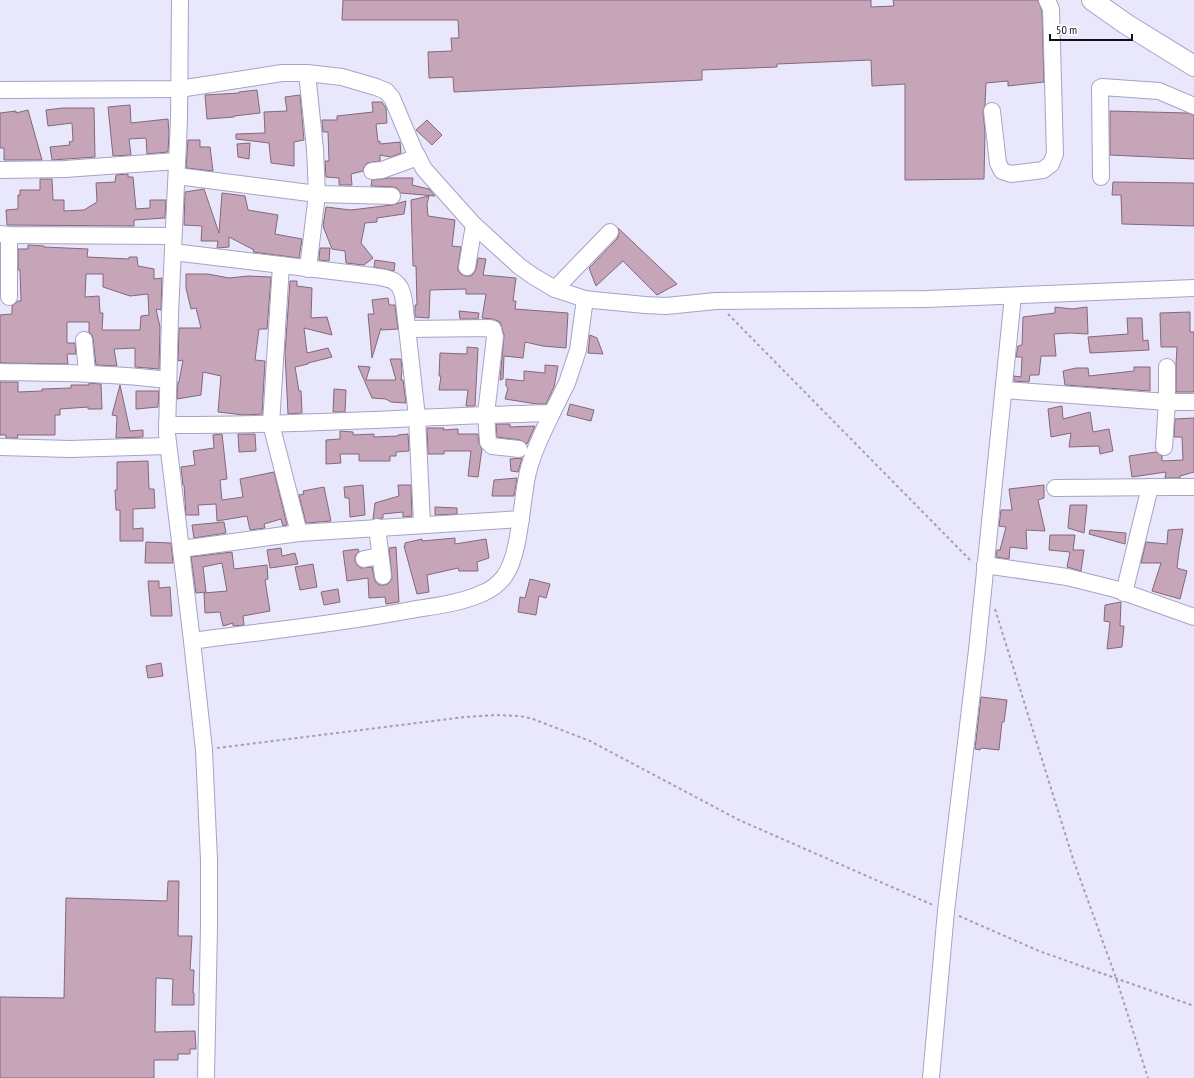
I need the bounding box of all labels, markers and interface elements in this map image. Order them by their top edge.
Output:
scale bar [1050,16,1132,42]
text: 50 m [1056,22,1077,37]

